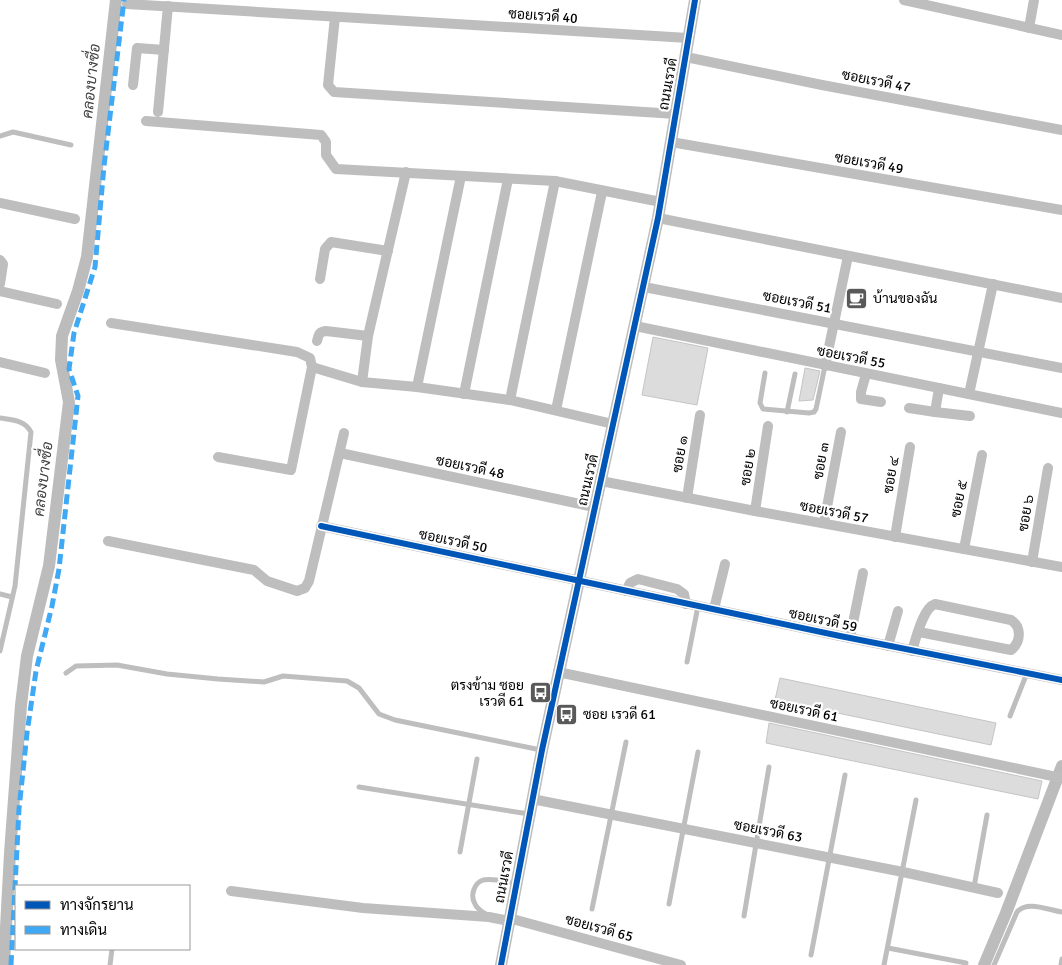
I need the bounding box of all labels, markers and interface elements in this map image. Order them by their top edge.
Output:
street label: ซอยเรวดี 40 [508,4,578,27]
water label: คลองบางซื่อ [72,42,104,119]
street label: ถนนเรวดี [654,56,681,111]
street label: ซอยเรวดี 47 [840,65,912,96]
street label: ซอยเรวดี 49 [833,148,905,177]
street label: ซอยเรวดี 51 [761,286,833,317]
cafe icon: บ้านของฉัน [845,286,869,310]
place label: บ้านของฉัน [873,289,938,307]
street label: ซอยเรวดี 55 [815,341,887,372]
street label: ซอย ๑ [669,434,691,474]
water label: คลองบางซื่อ [24,440,57,517]
street label: ซอย ๓ [809,441,833,481]
street label: ซอย ๒ [737,447,759,487]
street label: ซอยเรวดี 48 [434,450,506,483]
street label: ถนนเรวดี [573,452,602,508]
street label: ซอย ๔ [879,455,903,495]
street label: ซอย ๕ [947,479,971,519]
street label: ซอย ๖ [1014,493,1038,533]
street label: ซอยเรวดี 57 [798,496,870,527]
street label: ซอยเรวดี 50 [417,524,489,557]
street label: ซอยเรวดี 59 [787,603,859,636]
place label: ตรงข้าม ซอย เรวดี 61 [451,676,524,710]
bus stop icon: ตรงข้าม ซอย เรวดี 61 [528,681,552,705]
street label: ซอยเรวดี 61 [768,693,840,726]
bus stop icon: ซอย เรวดี 61 [555,702,579,726]
place label: ซอย เรวดี 61 [583,705,656,723]
street label: ซอยเรวดี 63 [732,815,804,846]
street label: ถนนเรวดี [490,849,517,904]
legend [15,885,190,950]
text: ทางจักรยาน [60,896,134,914]
street label: ซอยเรวดี 65 [563,910,635,945]
text: ทางเดิน [60,921,107,939]

